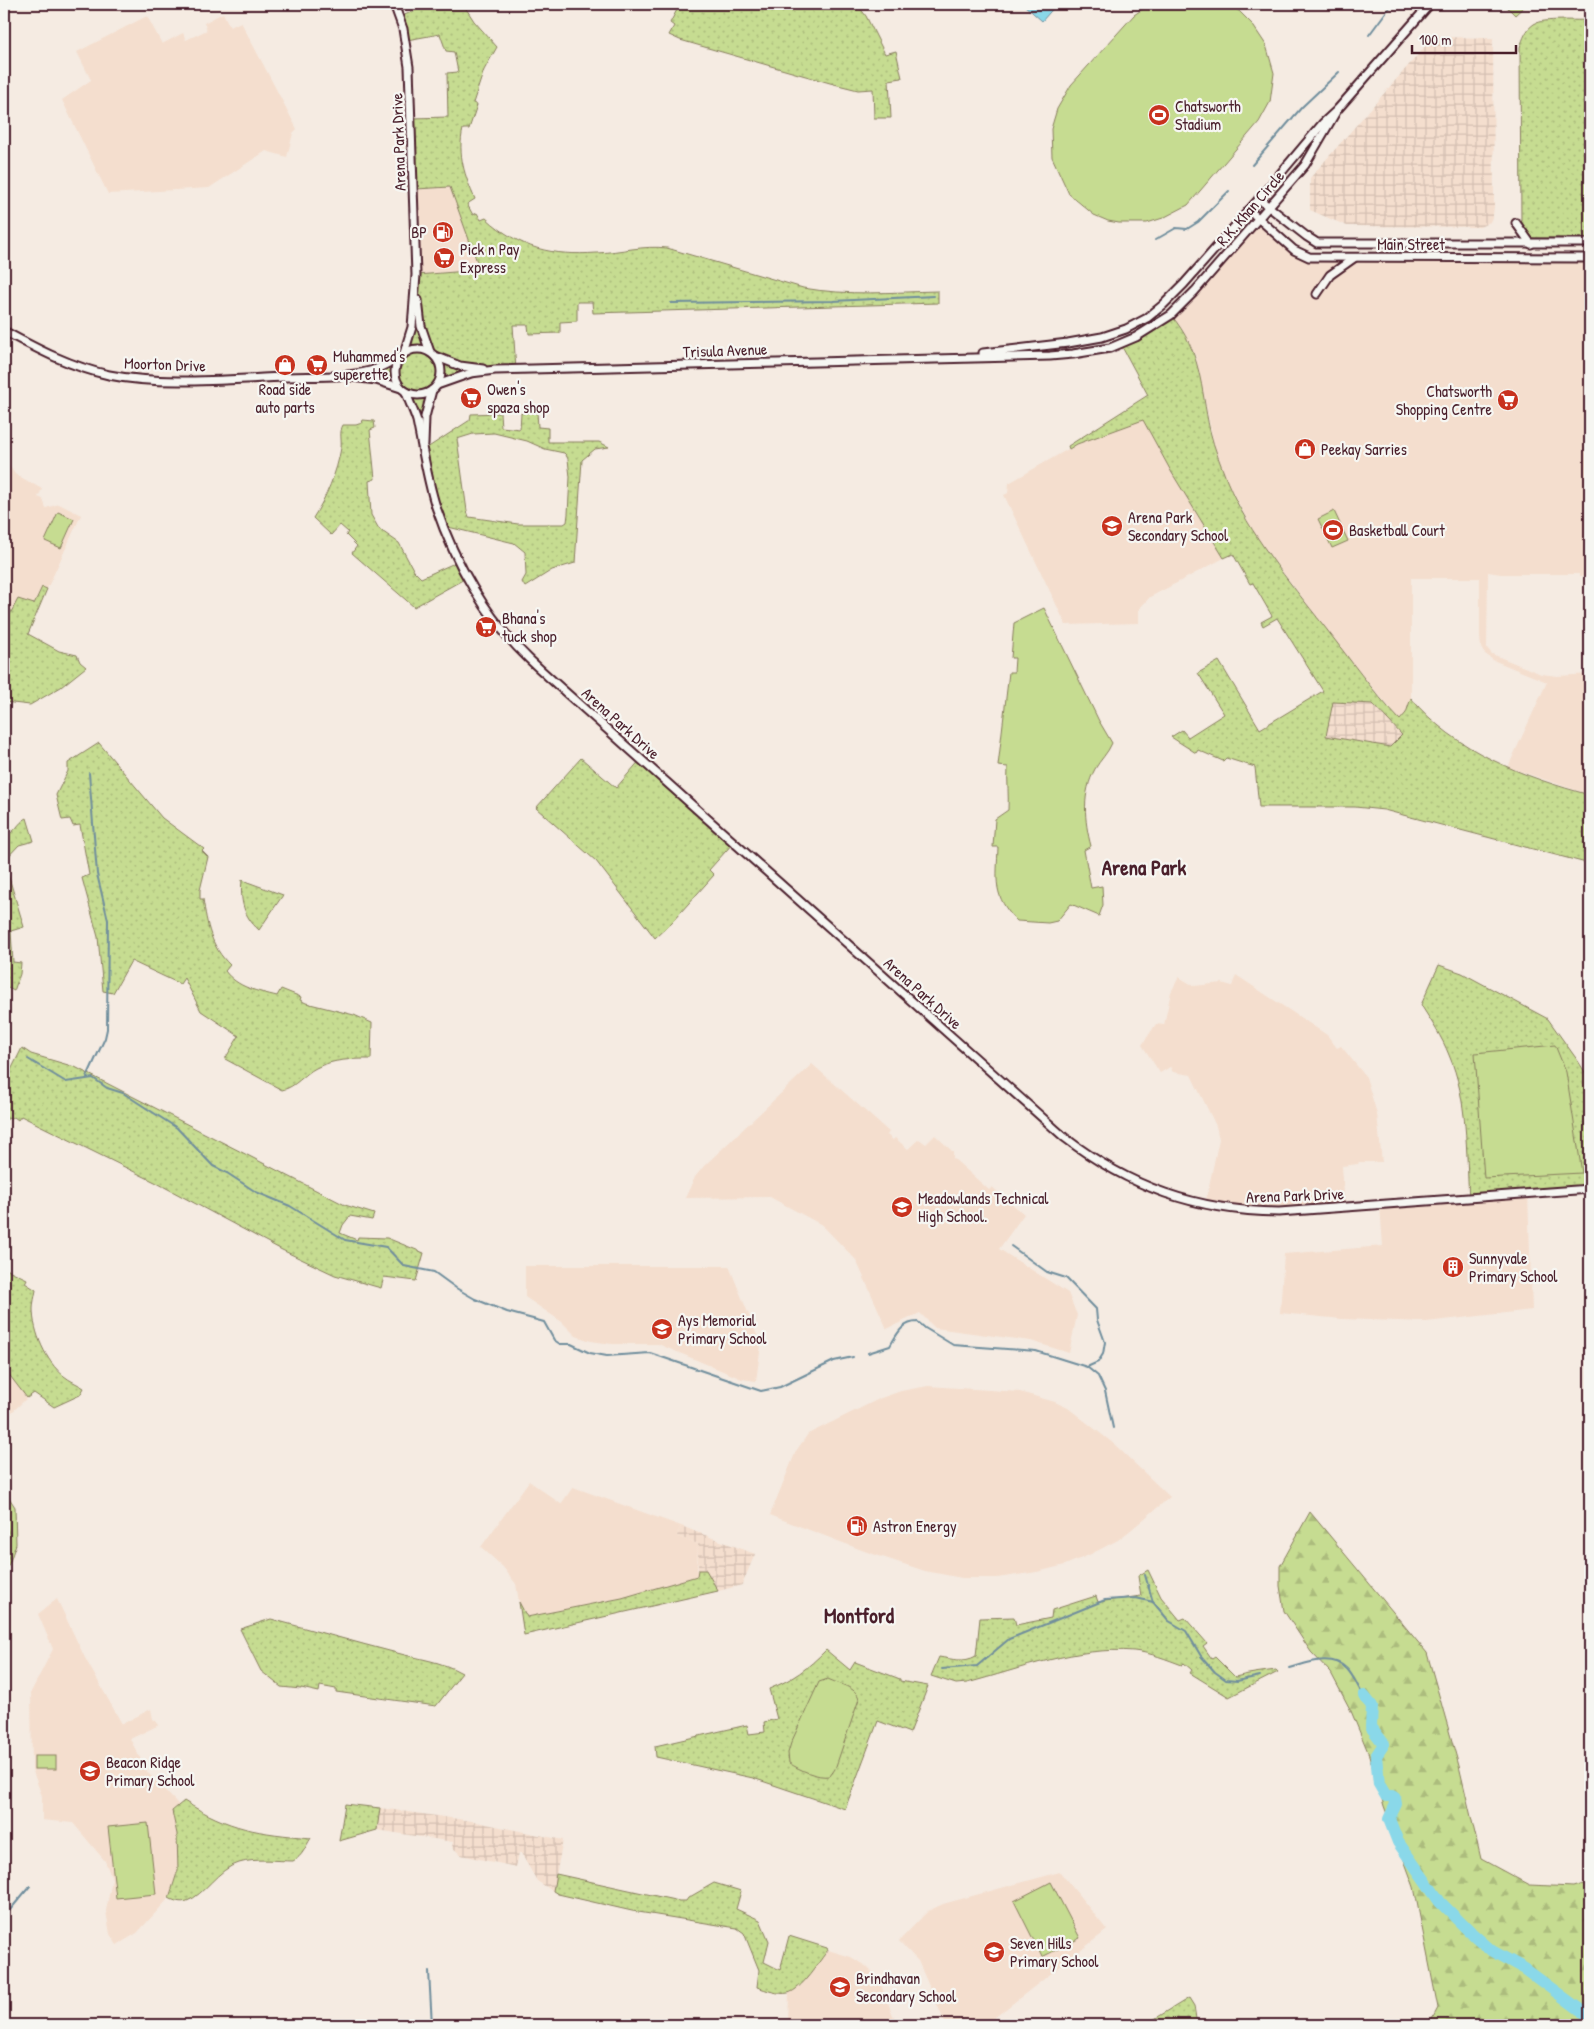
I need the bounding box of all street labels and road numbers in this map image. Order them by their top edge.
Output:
street label: Arena Park Drive [385,92,411,191]
street label: R.K. Khan Circle [1211,165,1289,251]
street label: Main Street [1377,233,1445,255]
street label: Trisula Avenue [682,338,768,362]
street label: Moorton Drive [124,352,207,376]
street label: Arena Park Drive [577,682,665,764]
street label: Arena Park Drive [879,952,967,1034]
street label: Arena Park Drive [1246,1182,1345,1208]

